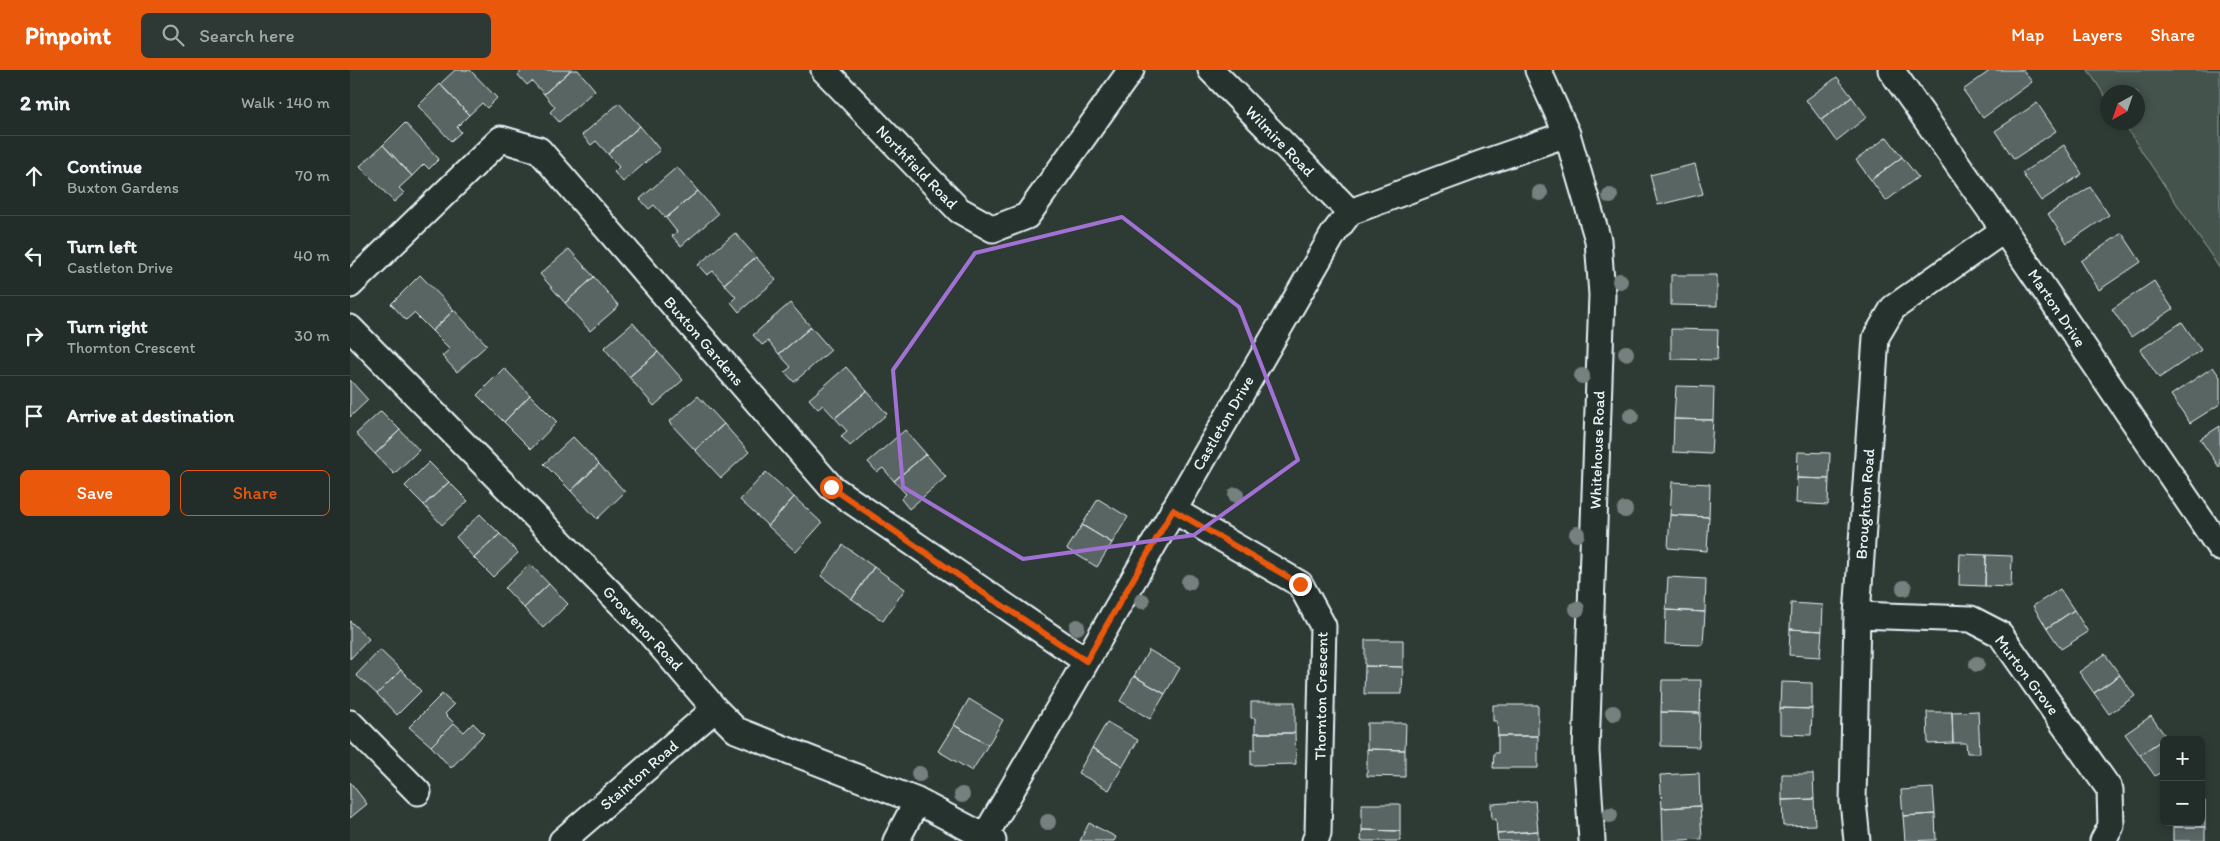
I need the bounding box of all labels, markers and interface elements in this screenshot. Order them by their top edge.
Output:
search box [141,13,491,58]
text: Pinpoint [25,21,111,50]
icon: search [159,21,187,49]
text: Search here [199,24,294,47]
text: Map [2011,24,2044,46]
text: Layers [2072,24,2122,46]
text: Share [2150,24,2195,46]
north arrow [2100,85,2145,130]
text: 2 min [20,90,70,115]
text: Walk · 140 m [241,93,330,112]
street label: Wilmire Road [1241,102,1319,181]
street label: Northfield Road [872,121,962,213]
text: Continue [67,155,142,178]
icon: ahead [20,162,48,190]
text: 70 m [295,166,330,185]
text: Buxton Gardens [67,178,179,197]
text: Turn left [67,235,137,258]
icon: left [20,242,48,270]
text: 40 m [293,246,330,265]
text: Castleton Drive [67,258,173,277]
street label: Marton Drive [2024,265,2090,351]
street label: Buxton Gardens [660,293,748,389]
text: Turn right [67,315,148,338]
icon: right [20,322,48,350]
text: 30 m [294,326,330,345]
text: Thornton Crescent [67,338,196,357]
street label: Castleton Drive [1188,372,1258,474]
street label: Whitehouse Road [1585,390,1609,510]
icon: arrive [20,402,48,430]
text: Arrive at destination [67,404,234,427]
street label: Broughton Road [1852,448,1878,560]
button: Save [20,470,170,516]
button: Share [180,470,330,516]
route start [820,476,843,499]
route end [1289,573,1312,596]
street label: Grosvenor Road [599,582,687,674]
street label: Murton Grove [1991,631,2063,719]
street label: Thornton Crescent [1310,632,1332,760]
street label: Stainton Road [596,736,682,814]
map controls [2160,736,2205,826]
button: + [2160,736,2205,781]
button: − [2160,781,2205,826]

